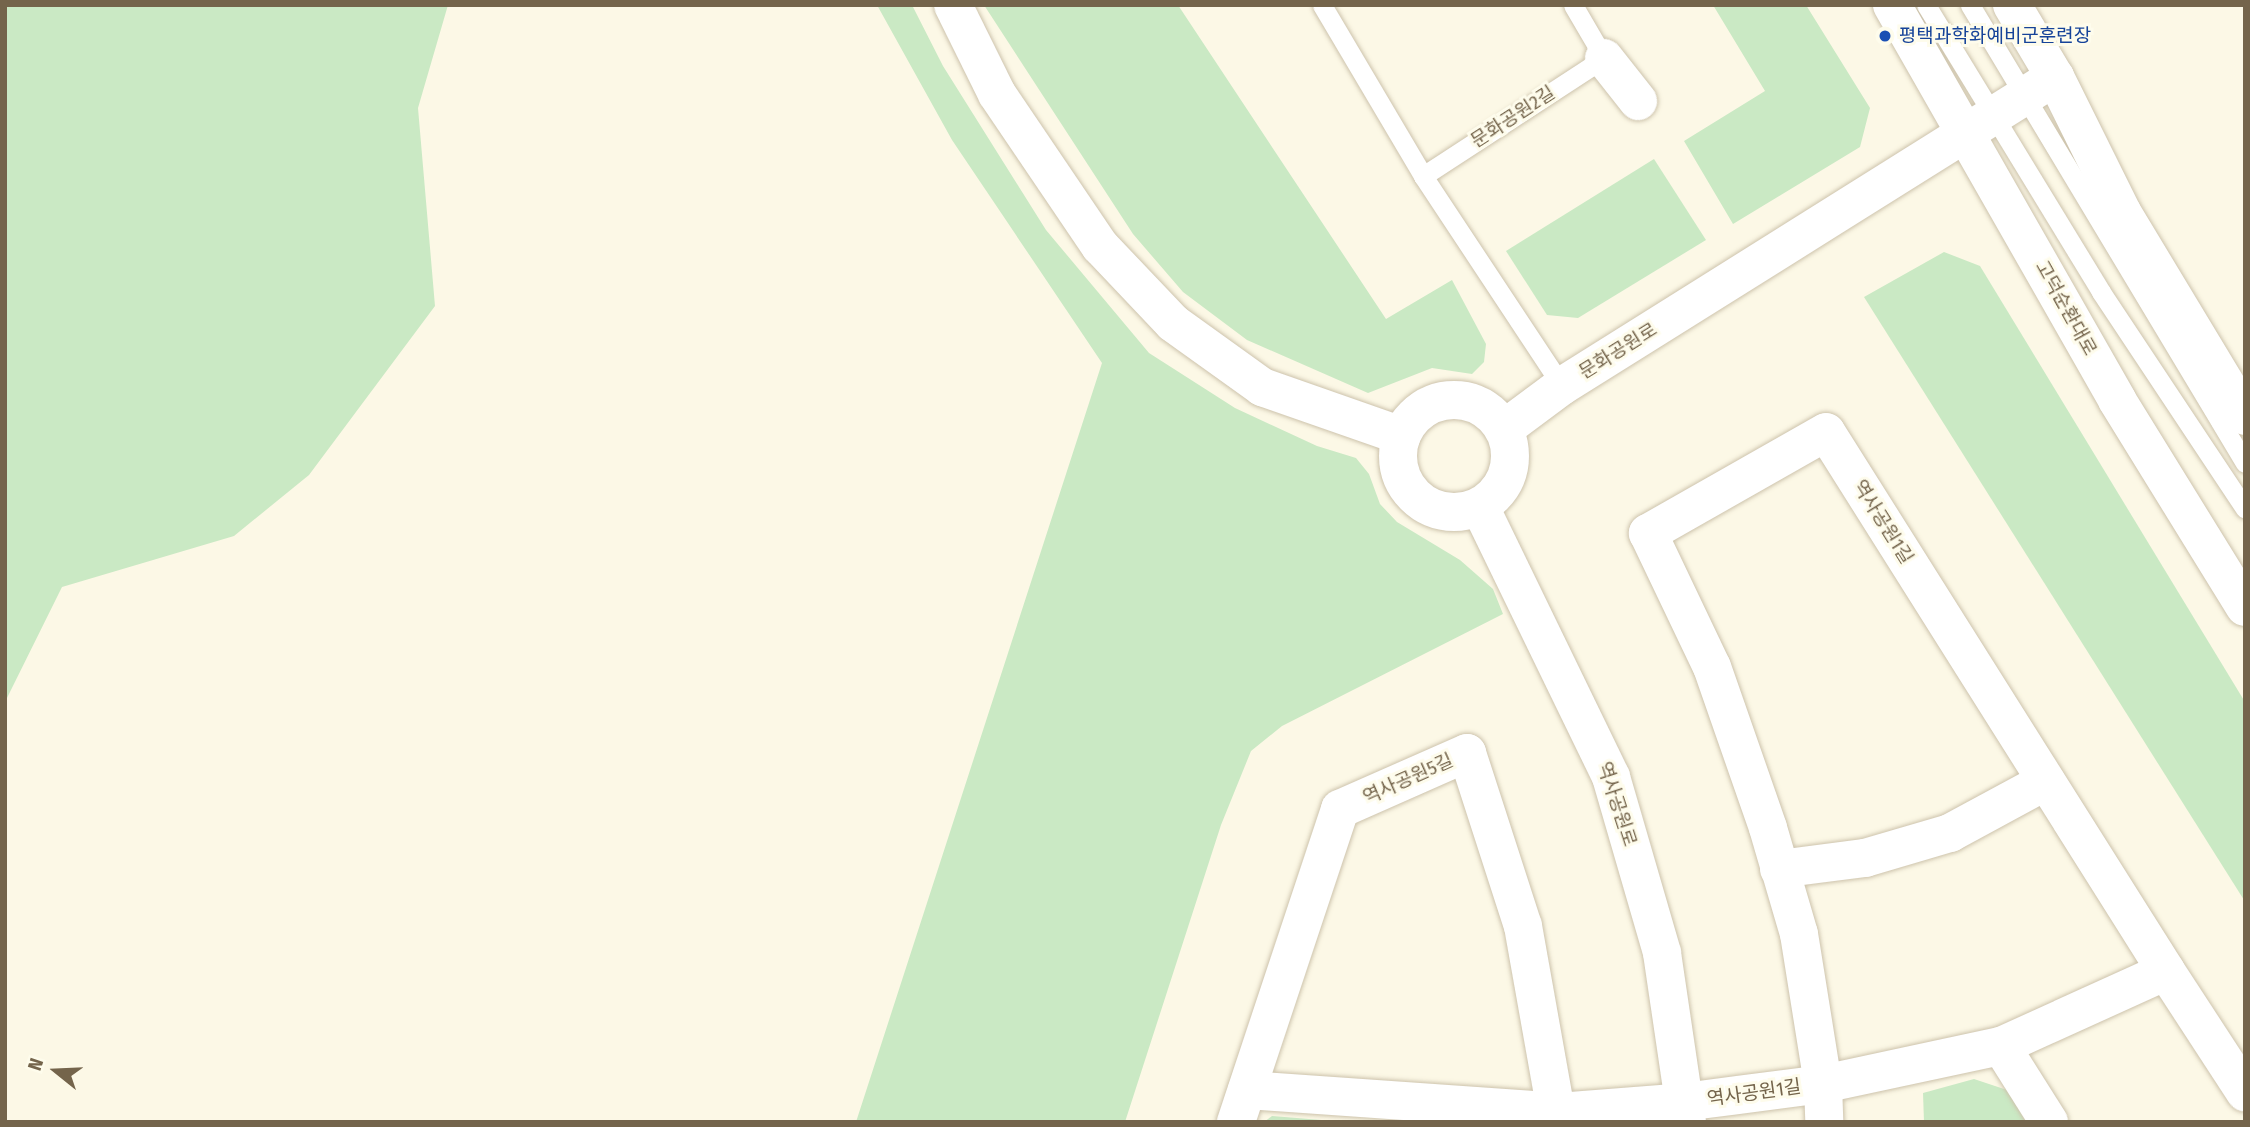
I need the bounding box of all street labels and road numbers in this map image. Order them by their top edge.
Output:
street label: 문화공원2길 [1467,81,1559,153]
street label: 고덕순환대로 [2031,257,2101,359]
street label: 문화공원로 [1575,318,1661,384]
street label: 역사공원1길 [1848,476,1918,568]
street label: 역사공원5길 [1359,749,1457,809]
street label: 역사공원로 [1593,759,1641,849]
street label: 역사공원1길 [1705,1075,1803,1111]

